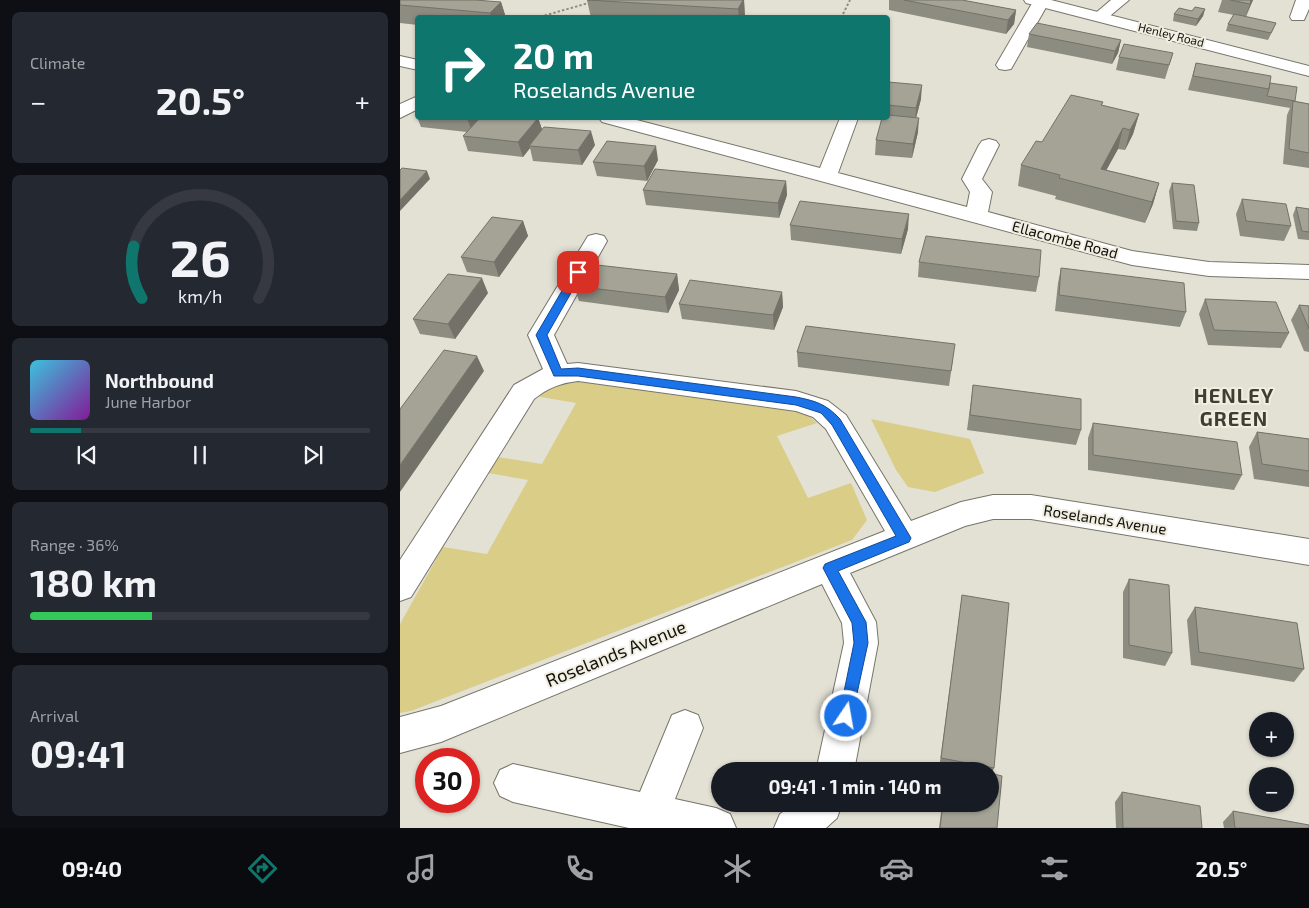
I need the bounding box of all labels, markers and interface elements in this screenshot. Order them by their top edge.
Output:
street label: Henley Road [1137,19,1206,49]
text: 20 m [513,34,594,76]
icon: right [430,35,495,100]
text: Climate [30,53,85,72]
text: Roselands Avenue [513,76,695,102]
text: 20.5° [156,77,245,123]
text: − [30,84,46,118]
text: + [355,84,370,118]
street label: Ellacombe Road [1010,216,1120,262]
text: 26 [170,225,230,287]
pin [557,251,599,293]
icon: arrive [564,258,592,286]
text: km/h [178,285,222,307]
text: Northbound [105,369,214,392]
district label: HENLEY GREEN [1194,383,1274,430]
text: June Harbor [105,392,192,411]
icon: previous [73,441,101,469]
icon: pause [186,441,214,469]
icon: next [299,441,327,469]
street label: Roselands Avenue [1042,500,1168,538]
text: Range · 36% [30,535,119,554]
text: 180 km [30,559,157,605]
street label: Roselands Avenue [542,615,689,691]
position arrow [819,689,871,741]
text: Arrival [30,706,79,725]
map controls [1249,712,1294,812]
button: + [1249,712,1294,757]
text: 09:41 [30,730,127,776]
speed limit sign: 30 [415,748,480,813]
button: − [1249,767,1294,812]
text: 09:41 · 1 min · 140 m [768,775,942,798]
icon: directions [245,851,280,886]
icon: music [404,851,439,886]
icon: phone [562,851,597,886]
icon: climate [720,851,755,886]
icon: car [879,851,914,886]
icon: filters [1037,851,1072,886]
text: 09:40 [62,855,122,881]
text: 20.5° [1196,855,1247,881]

